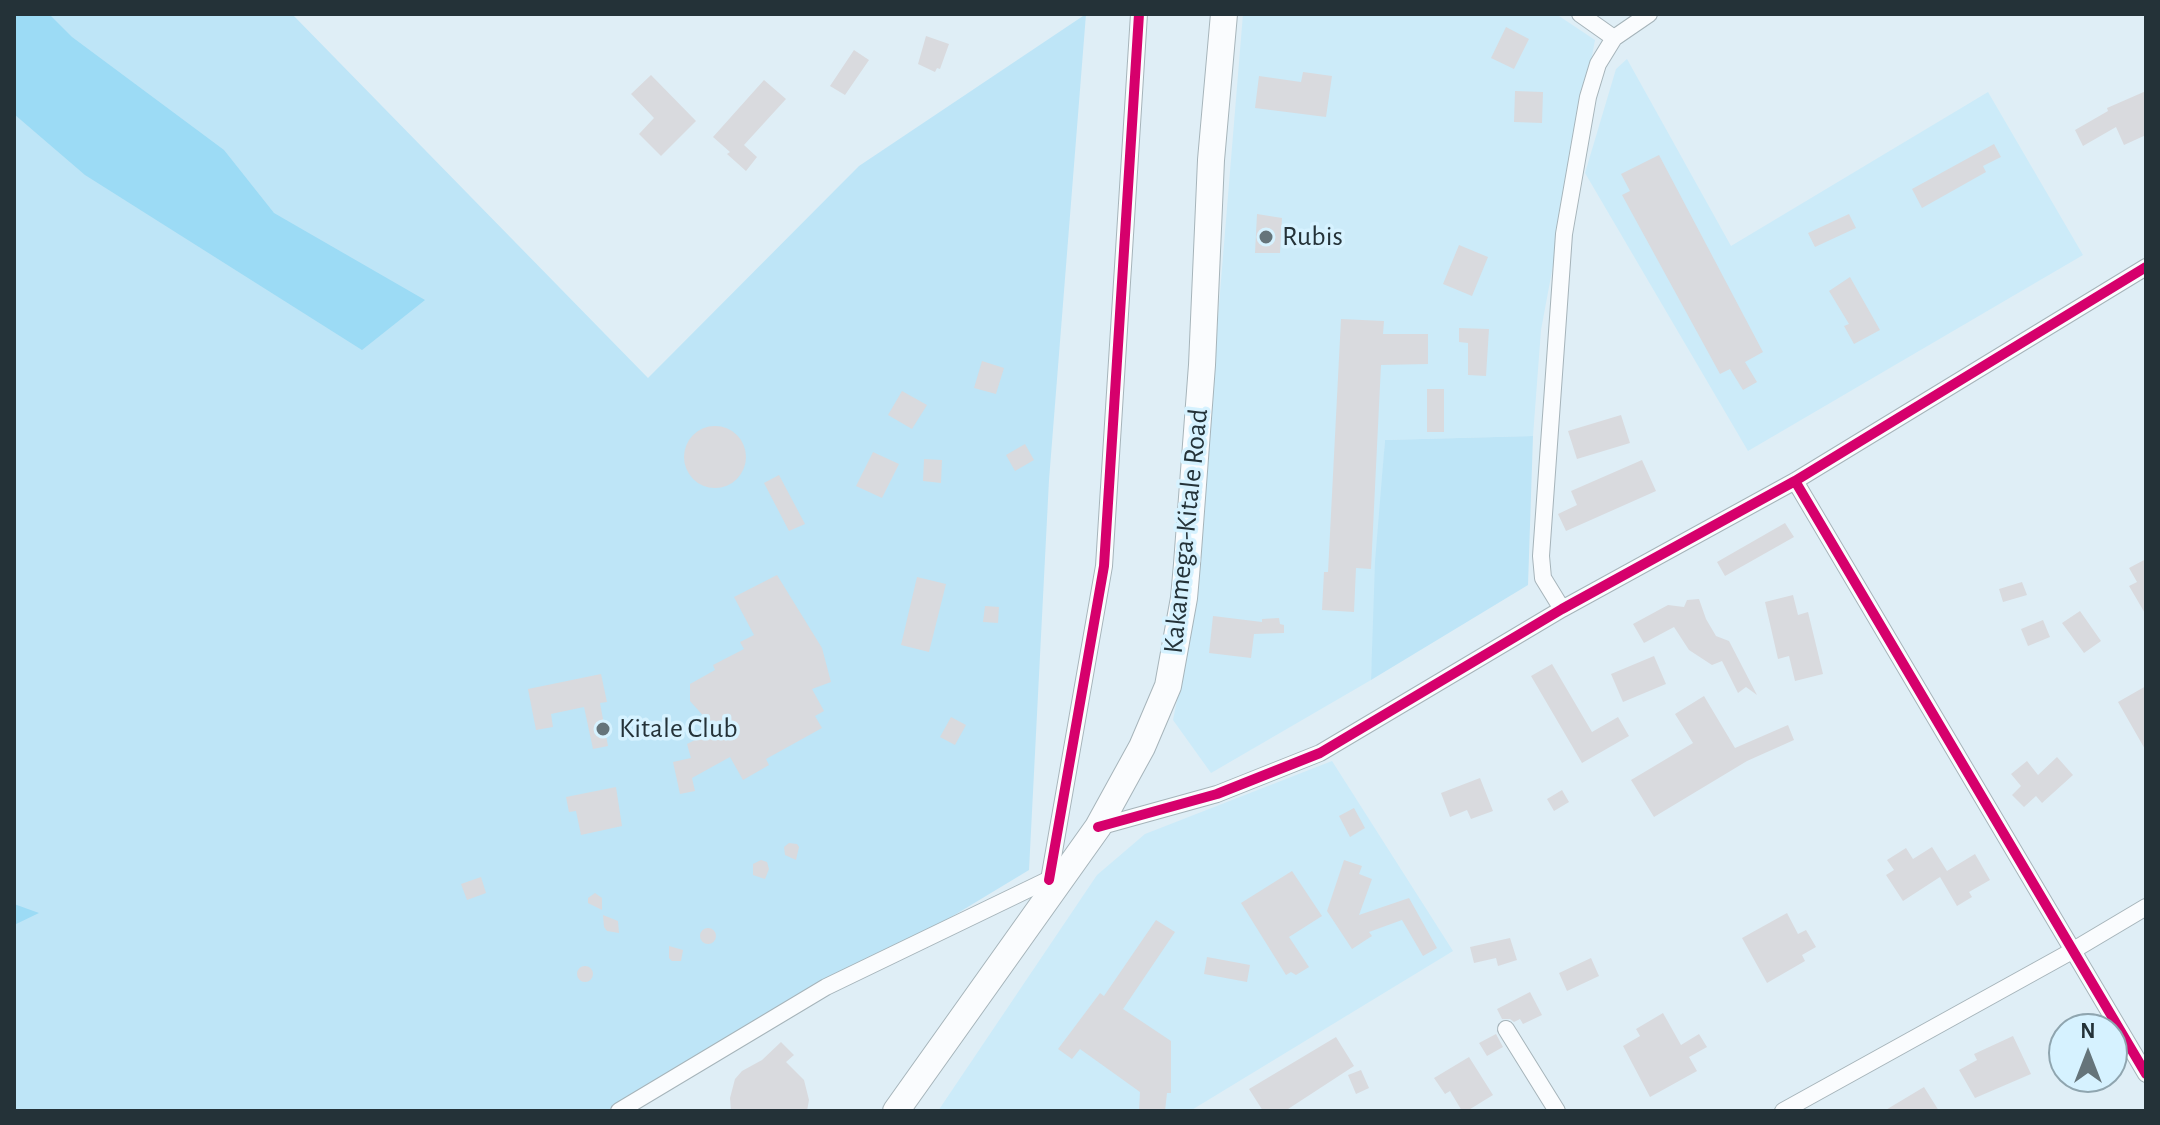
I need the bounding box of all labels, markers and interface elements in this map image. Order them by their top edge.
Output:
place label: Rubis [1282,220,1343,254]
marker: Rubis [1257,228,1275,246]
street label: Kakamega-Kitale Road [1156,407,1216,655]
place label: Kitale Club [619,712,738,746]
marker: Kitale Club [594,720,612,738]
north arrow [2048,1013,2128,1093]
text: N [2080,1020,2096,1042]

